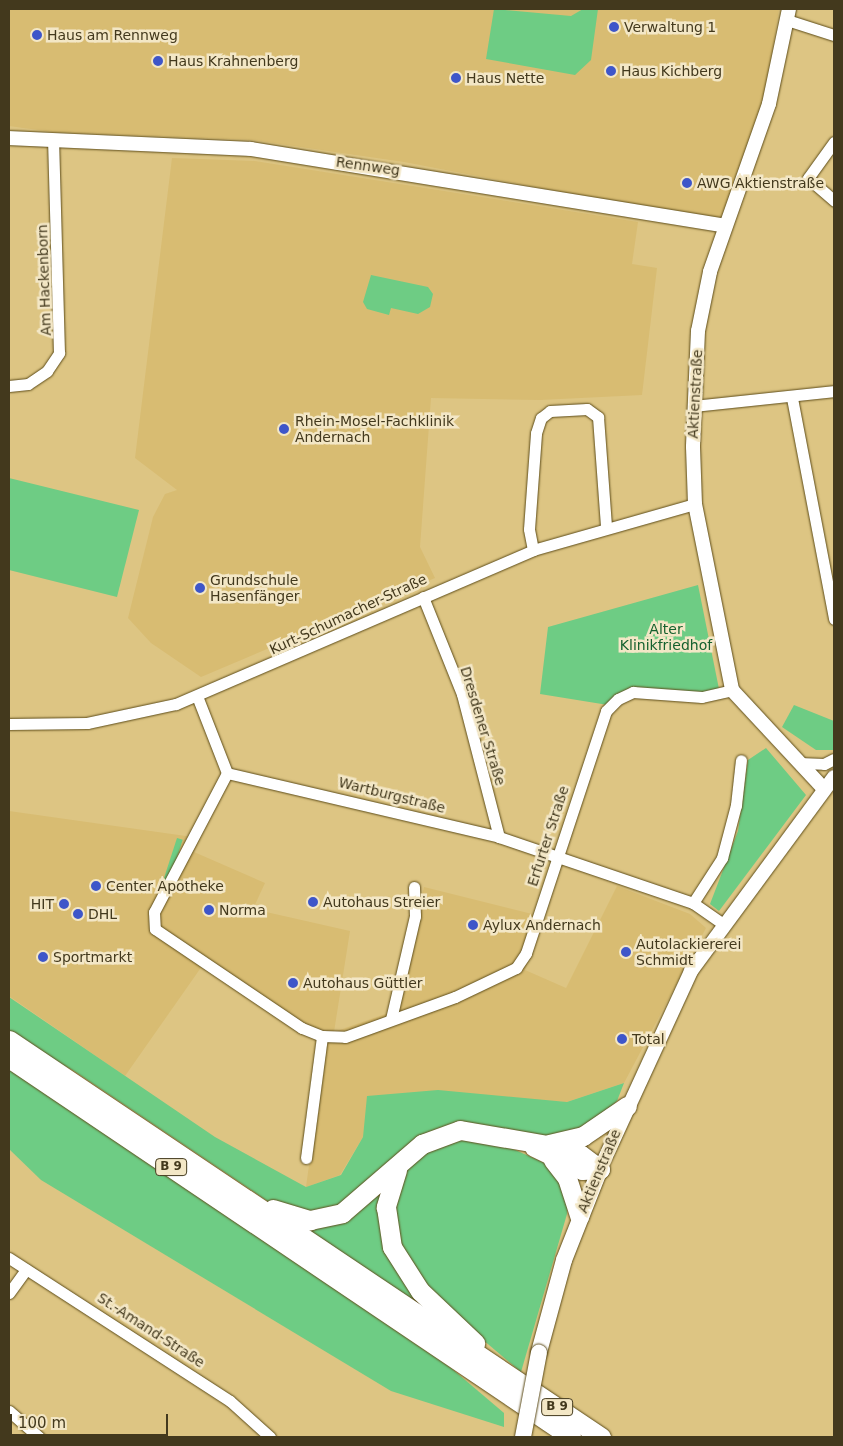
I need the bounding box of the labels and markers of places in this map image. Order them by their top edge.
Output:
place label: Verwaltung 1 [624,19,716,35]
marker: Verwaltung 1 [608,21,620,33]
place label: Haus am Rennweg [47,27,178,43]
marker: Haus am Rennweg [31,29,43,41]
place label: Haus Krahnenberg [168,53,298,69]
marker: Haus Krahnenberg [152,55,164,67]
place label: Haus Kichberg [621,63,722,79]
marker: Haus Kichberg [605,65,617,77]
place label: Haus Nette [466,70,544,86]
marker: Haus Nette [450,72,462,84]
place label: AWG Aktienstraße [697,175,824,191]
marker: AWG Aktienstraße [681,177,693,189]
place label: Rhein-Mosel-Fachklinik Andernach [295,413,454,446]
marker: Rhein-Mosel-Fachklinik Andernach [277,422,291,436]
place label: Grundschule Hasenfänger [210,572,300,604]
marker: Grundschule Hasenfänger [194,582,206,594]
place label: Center Apotheke [106,878,224,894]
marker: Center Apotheke [90,880,102,892]
place label: Autohaus Streier [323,894,440,910]
place label: HIT [31,896,54,912]
marker: Autohaus Streier [307,896,319,908]
marker: HIT [58,898,70,910]
place label: Norma [219,902,266,918]
marker: Norma [203,904,215,916]
place label: DHL [88,906,117,922]
marker: DHL [72,908,84,920]
place label: Aylux Andernach [483,917,601,933]
marker: Aylux Andernach [467,919,479,931]
place label: Autolackiererei Schmidt [636,936,741,969]
marker: Autolackiererei Schmidt [620,946,632,958]
place label: Sportmarkt [53,949,132,965]
marker: Sportmarkt [37,951,49,963]
place label: Autohaus Güttler [303,975,423,991]
marker: Autohaus Güttler [287,977,299,989]
place label: Total [632,1031,665,1047]
marker: Total [616,1033,628,1045]

